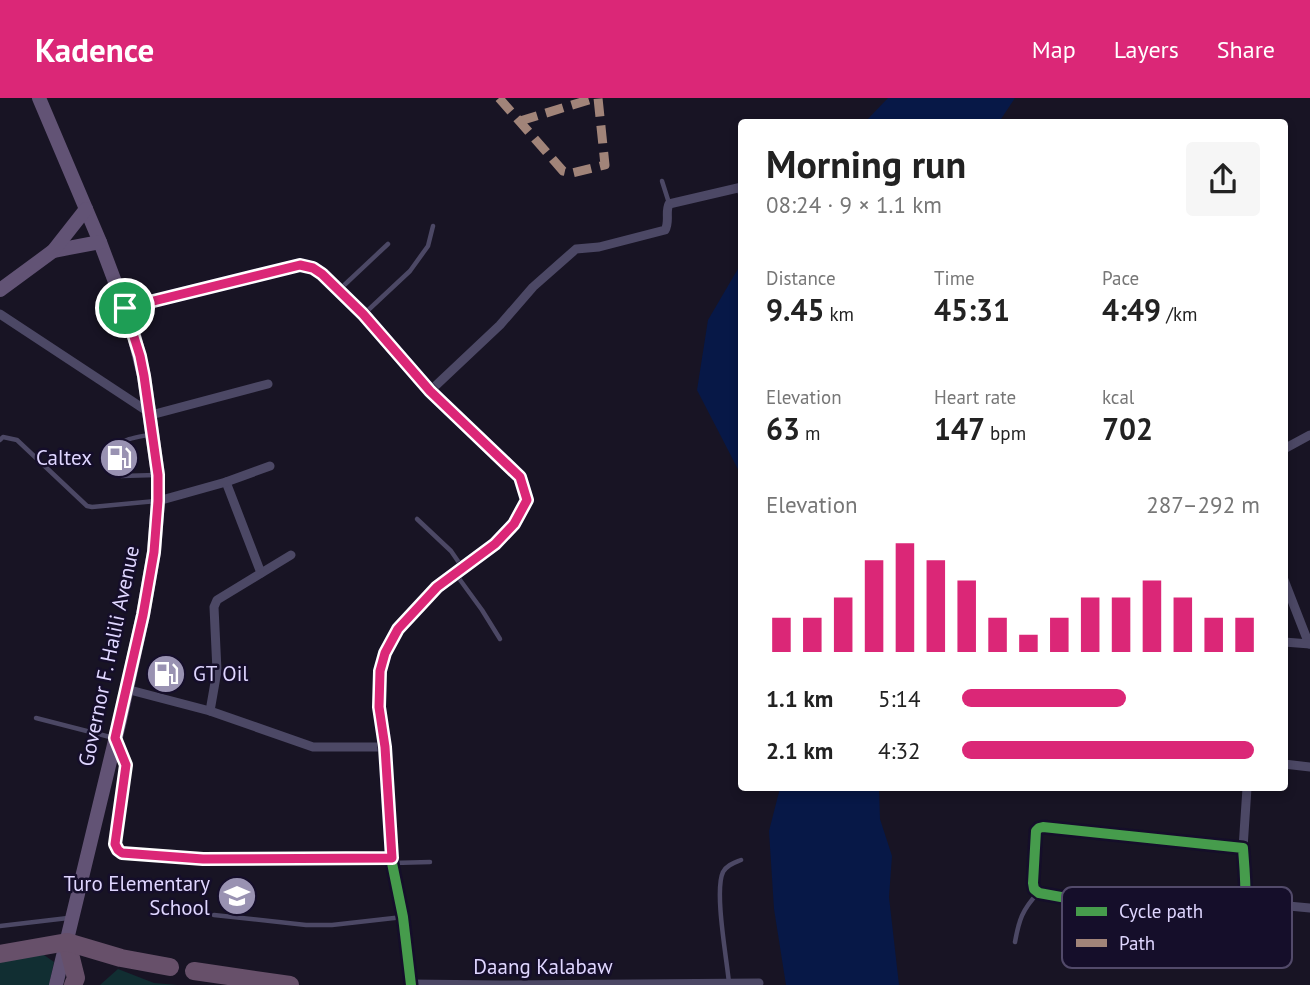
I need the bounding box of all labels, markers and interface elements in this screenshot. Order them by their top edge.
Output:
text: Kadence [35,28,154,71]
text: Map [1032,34,1076,65]
text: Layers [1114,34,1179,65]
text: Share [1217,34,1275,65]
text: Morning run [766,139,966,188]
button: share [1186,142,1260,216]
text: 08:24 · 9 × 1.1 km [766,190,942,219]
text: Distance [766,266,836,290]
text: Time [934,266,975,290]
text: Pace [1102,266,1139,290]
pin [95,278,155,338]
icon: arrive [106,289,144,327]
text: 9.45 [766,290,824,329]
text: 45:31 [934,290,1010,329]
text: 4:49 [1102,290,1161,329]
text: km [824,302,854,326]
text: /km [1161,302,1197,326]
text: Elevation [766,385,842,409]
text: Heart rate [934,385,1016,409]
text: kcal [1102,385,1134,409]
text: 63 [766,409,800,448]
text: 147 [934,409,985,448]
text: 702 [1102,409,1153,448]
text: m [800,421,821,445]
text: bpm [985,421,1026,445]
fuel station icon: Caltex [98,437,140,479]
place label: Caltex [36,444,92,471]
text: Elevation [766,490,858,519]
text: 287–292 m [1146,490,1260,519]
street label: Governor F. Halili Avenue [72,543,145,769]
fuel station icon: GT Oil [145,653,187,695]
place label: GT Oil [193,660,248,687]
text: 1.1 km [766,684,833,713]
text: 5:14 [878,684,921,713]
text: 2.1 km [766,736,833,765]
text: 4:32 [878,736,921,765]
place label: Turo Elementary School [64,870,210,921]
school or university icon: Turo Elementary School [216,875,258,917]
legend [1062,887,1292,968]
text: Cycle path [1119,899,1203,923]
text: Path [1119,931,1155,955]
street label: Daang Kalabaw [473,953,613,980]

